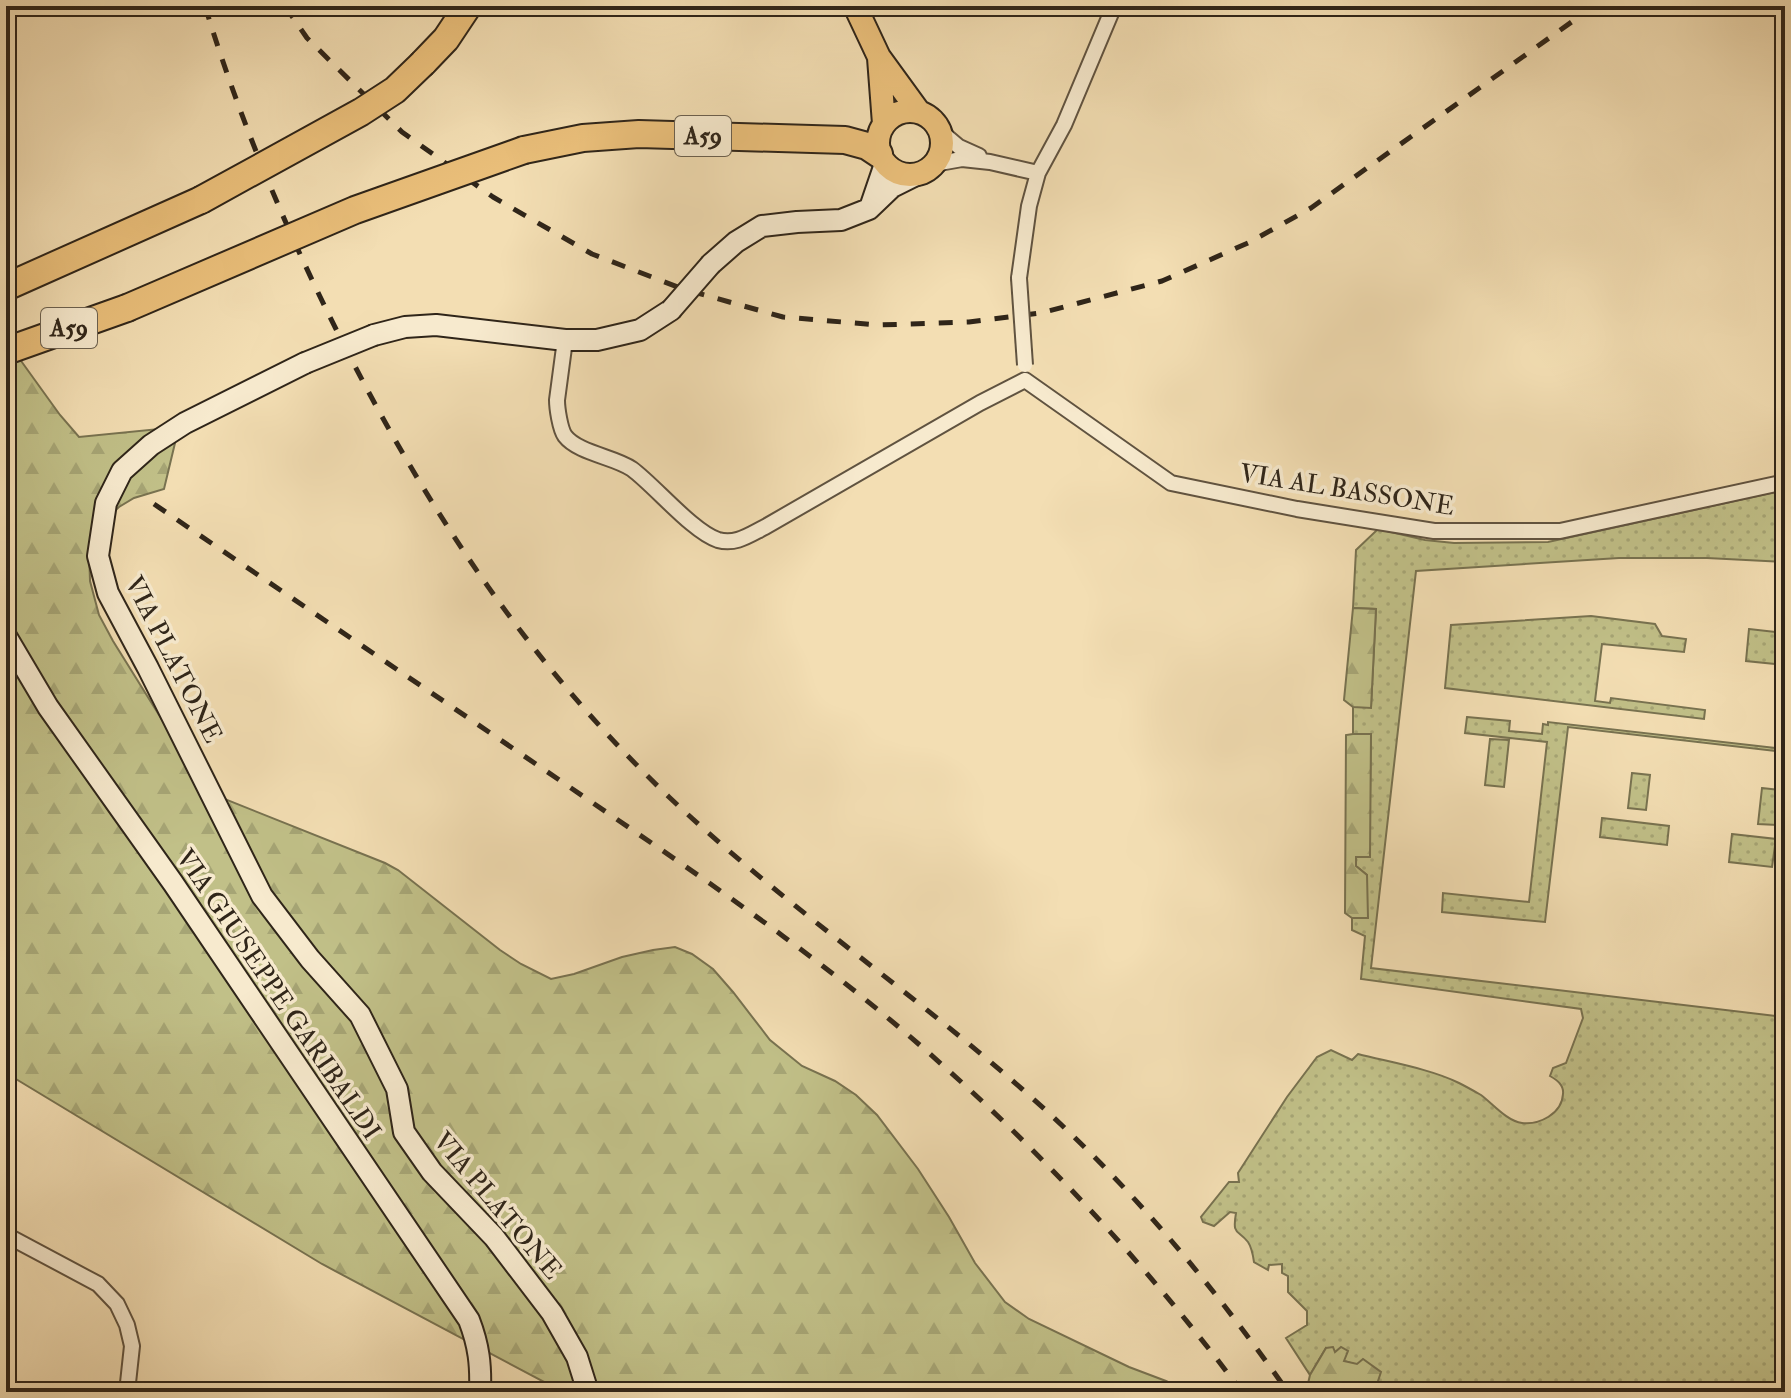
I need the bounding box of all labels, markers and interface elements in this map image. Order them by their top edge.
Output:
road number: A59 [675,116,731,156]
road number: A59 [41,308,97,348]
street label: VIA AL BASSONE [1237,457,1456,523]
street label: VIA PLATONE [117,571,229,748]
street label: VIA GIUSEPPE GARIBALDI [169,843,388,1146]
street label: VIA PLATONE [426,1125,568,1286]

